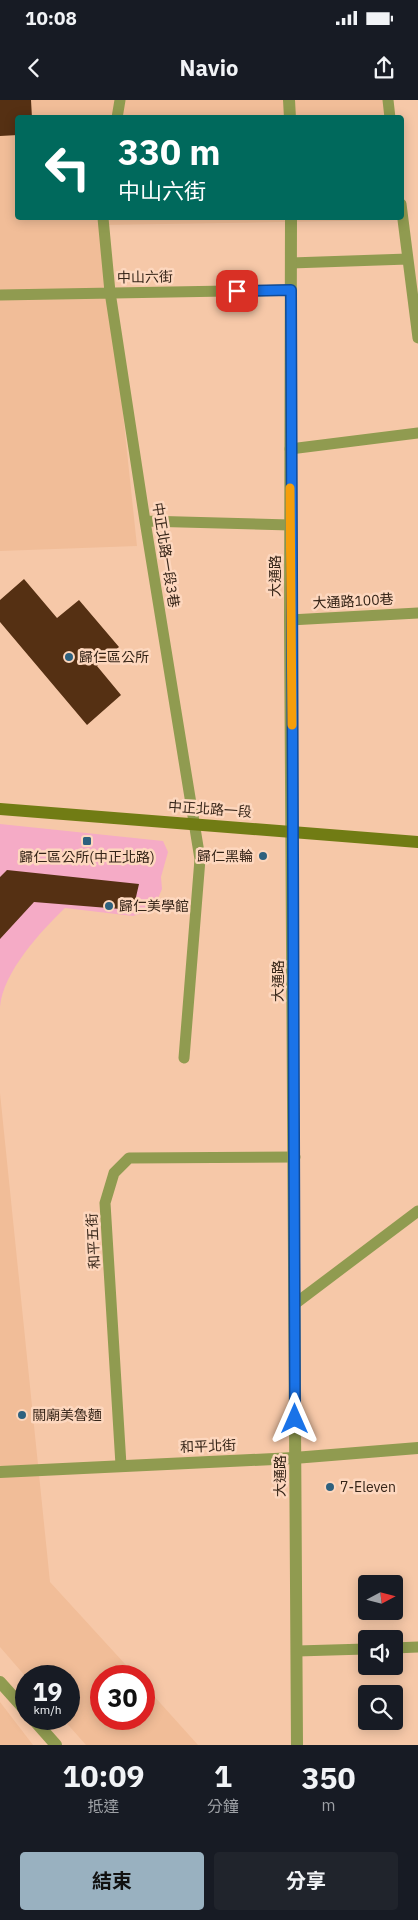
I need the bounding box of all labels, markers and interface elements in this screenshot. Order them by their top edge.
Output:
text: 10:08 [25,6,77,30]
text: Navio [180,53,238,82]
icon: back [20,54,48,82]
icon: share [370,54,398,82]
text: 330 m [118,129,221,175]
icon: left [35,135,100,200]
text: 中山六街 [118,176,206,205]
street label: 中山六街 [117,268,173,286]
pin [216,270,258,312]
icon: arrive [223,277,251,305]
street label: 中正北路一段3巷 [149,501,183,609]
street label: 大通路 [266,555,284,597]
street label: 大通路100巷 [312,590,394,612]
place label: 歸仁區公所 [79,648,149,666]
marker: 歸仁區公所 [63,651,75,663]
street label: 中正北路一段 [167,797,253,821]
marker: 歸仁區公所(中正北路) [81,835,93,847]
place label: 歸仁黑輪 [197,847,253,865]
place label: 歸仁區公所(中正北路) [19,848,155,866]
marker: 歸仁黑輪 [257,850,269,862]
place label: 歸仁美學館 [119,897,189,915]
marker: 歸仁美學館 [103,900,115,912]
street label: 大通路 [269,960,287,1002]
street label: 和平五街 [83,1213,103,1269]
position arrow [268,1392,320,1444]
place label: 關廟美魯麵 [32,1406,102,1424]
marker: 關廟美魯麵 [16,1409,28,1421]
street label: 和平北街 [180,1436,236,1456]
street label: 大通路 [271,1455,289,1497]
place label: 7-Eleven [340,1478,396,1496]
marker: 7-Eleven [324,1481,336,1493]
north arrow [358,1575,402,1620]
map controls [358,1575,403,1730]
button: sound [358,1630,403,1675]
speed limit sign: 30 [90,1665,155,1730]
text: 19 [32,1675,63,1708]
button: search [358,1685,403,1730]
text: km/h [33,1702,62,1717]
text: 10:09 [63,1756,144,1795]
text: 1 [214,1756,232,1795]
text: 350 [301,1758,355,1797]
text: m [321,1795,335,1815]
text: 抵達 [87,1796,119,1816]
text: 分鐘 [207,1796,239,1816]
button: 結束 [20,1852,204,1910]
button: 分享 [214,1852,398,1910]

